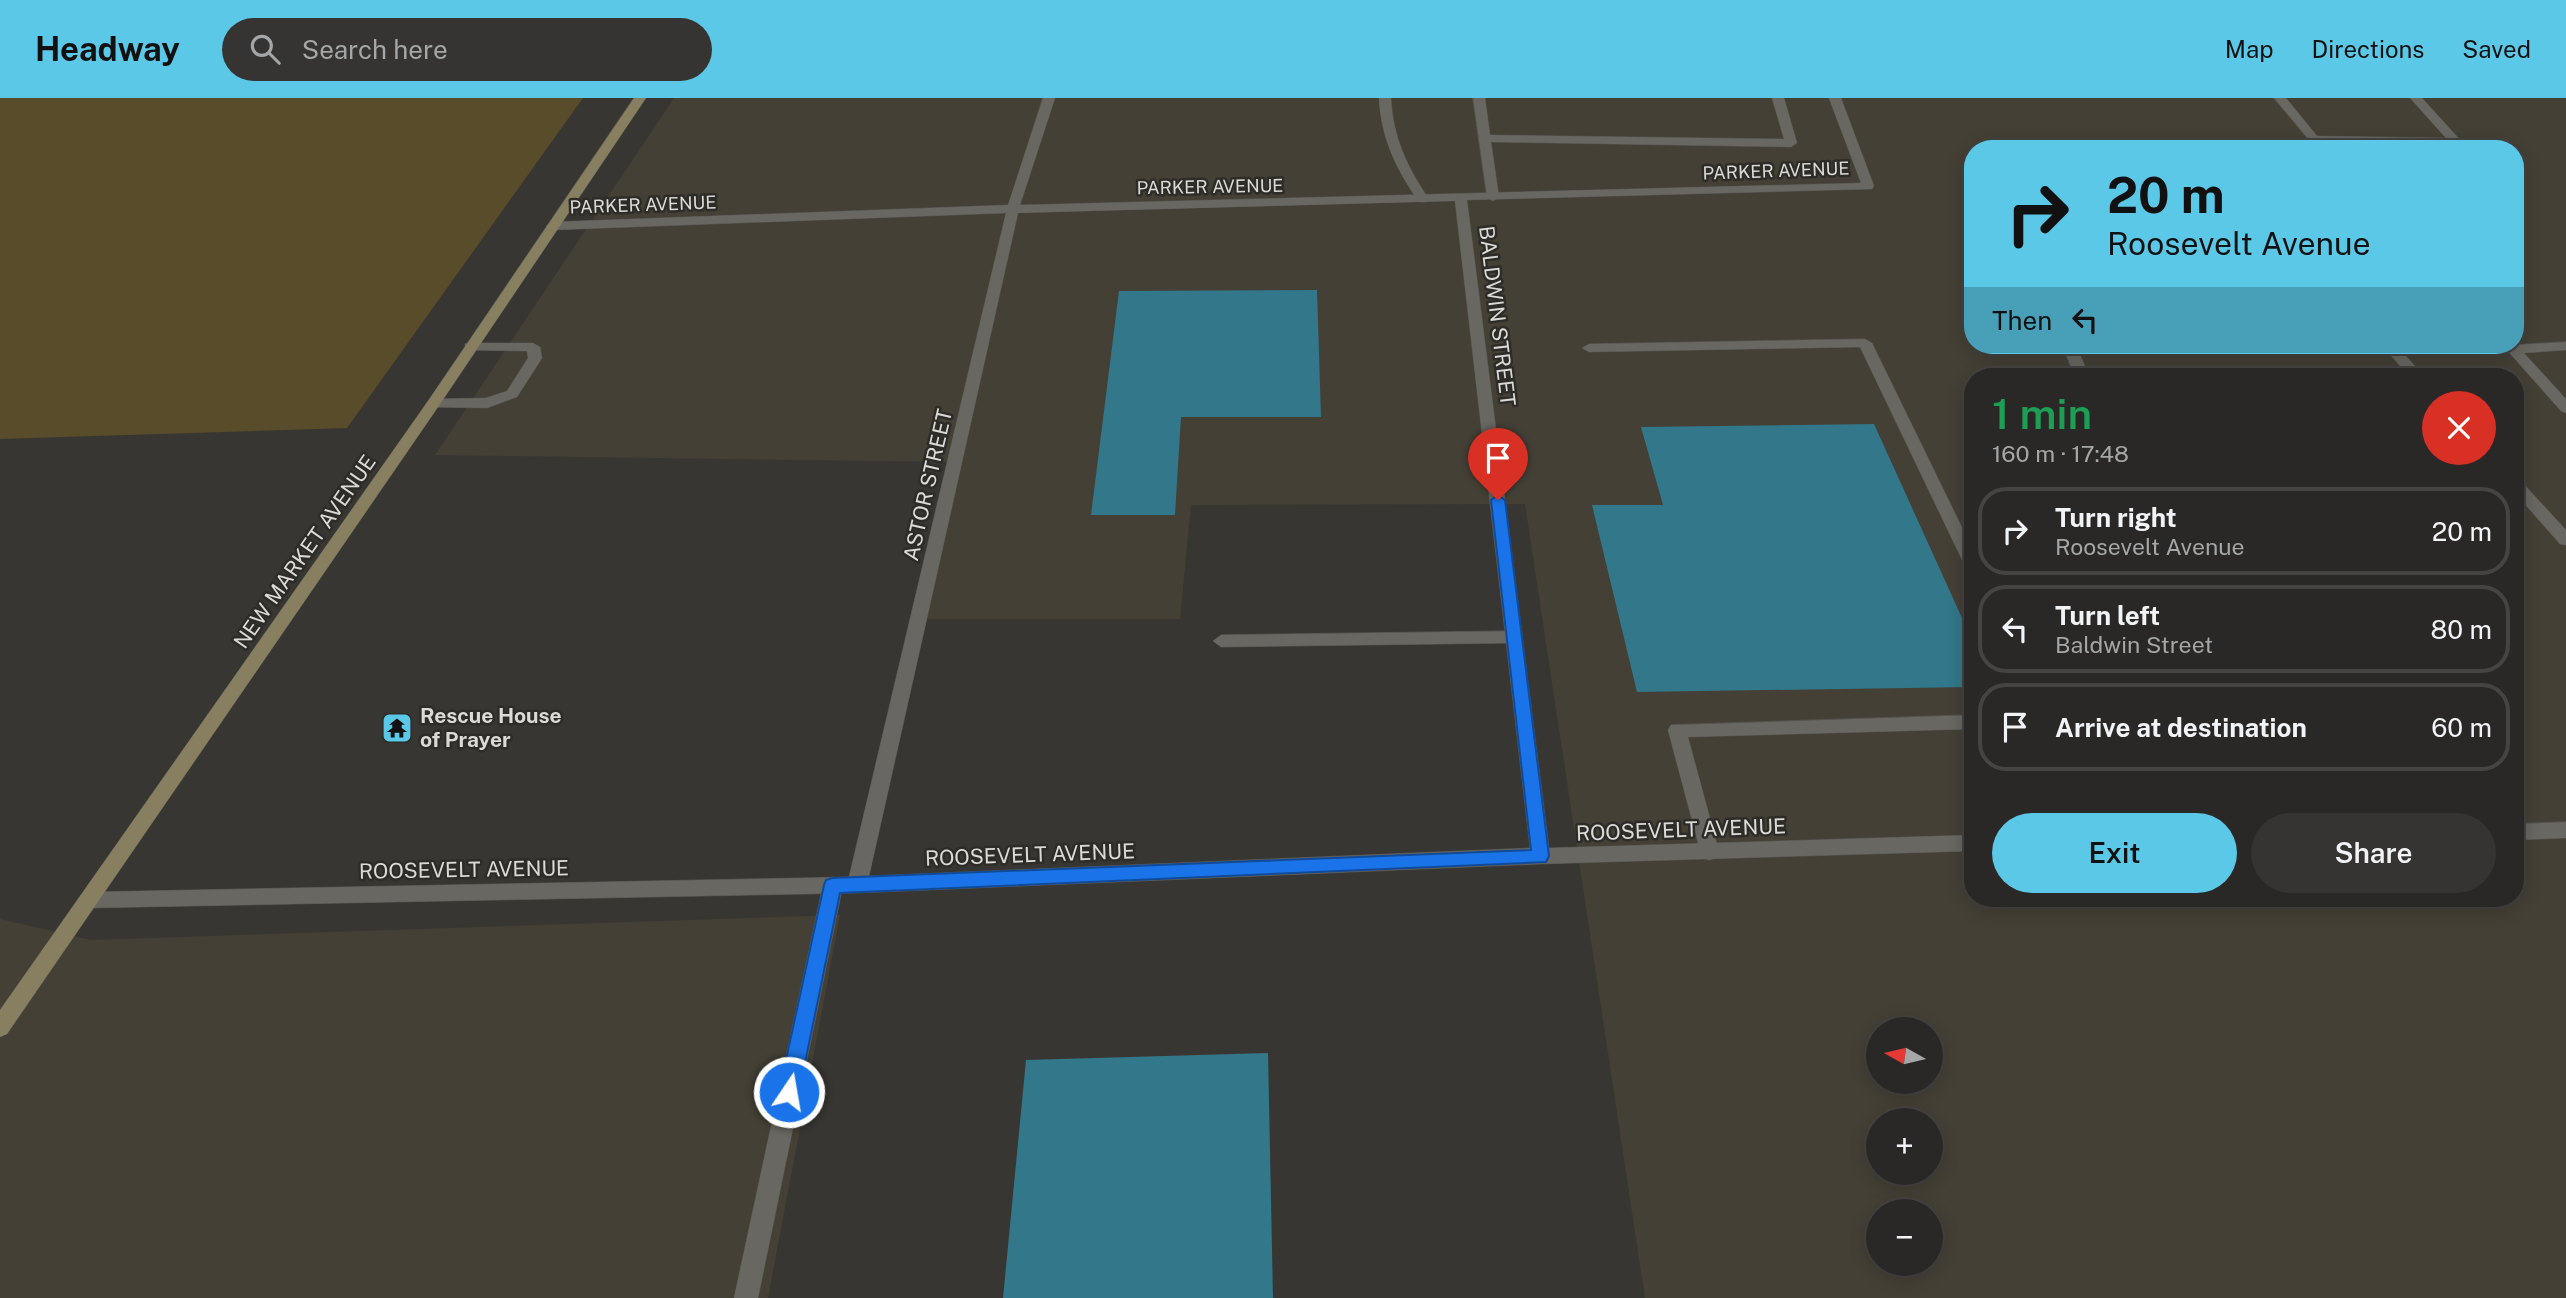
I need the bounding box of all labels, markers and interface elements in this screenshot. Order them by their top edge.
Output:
search box [222,18,712,81]
text: Headway [35,30,180,68]
icon: search [246,30,284,68]
text: Search here [302,34,448,65]
text: Map [2225,35,2274,63]
text: Directions [2312,35,2424,63]
text: Saved [2462,35,2531,63]
street label: PARKER AVENUE [1702,157,1850,184]
text: 20 m [2107,166,2225,224]
icon: right [1992,168,2083,259]
street label: PARKER AVENUE [1136,175,1284,198]
street label: PARKER AVENUE [569,191,717,218]
street label: BALDWIN STREET [1474,224,1521,407]
text: Roosevelt Avenue [2107,225,2371,262]
icon: left [2066,301,2104,339]
text: Then [1992,305,2052,336]
text: 1 min [1992,389,2092,438]
button: close [2422,391,2496,465]
street label: ASTOR STREET [898,407,957,563]
pin [1468,428,1528,500]
icon: arrive [1479,439,1517,477]
text: 160 m · 17:48 [1992,440,2129,467]
street label: NEW MARKET AVENUE [228,450,381,653]
text: Turn right [2055,502,2177,533]
icon: right [1996,512,2034,550]
text: 20 m [2432,516,2492,547]
text: Roosevelt Avenue [2055,533,2245,560]
text: Turn left [2055,600,2160,631]
icon: left [1996,610,2034,648]
text: 80 m [2431,614,2492,645]
text: Baldwin Street [2055,631,2213,658]
place label: Rescue House of Prayer [420,703,562,752]
icon: arrive [1996,708,2034,746]
temple icon: Rescue House of Prayer [380,711,414,745]
text: Arrive at destination [2055,712,2307,743]
text: 60 m [2431,712,2492,743]
street label: ROOSEVELT AVENUE [1576,813,1786,846]
button: Exit [1992,813,2237,893]
button: Share [2251,813,2496,893]
street label: ROOSEVELT AVENUE [925,838,1135,871]
street label: ROOSEVELT AVENUE [359,855,569,884]
north arrow [1866,1017,1942,1094]
map controls [1866,1017,1943,1276]
position arrow [752,1055,826,1129]
button: + [1866,1108,1943,1185]
button: − [1866,1199,1943,1276]

